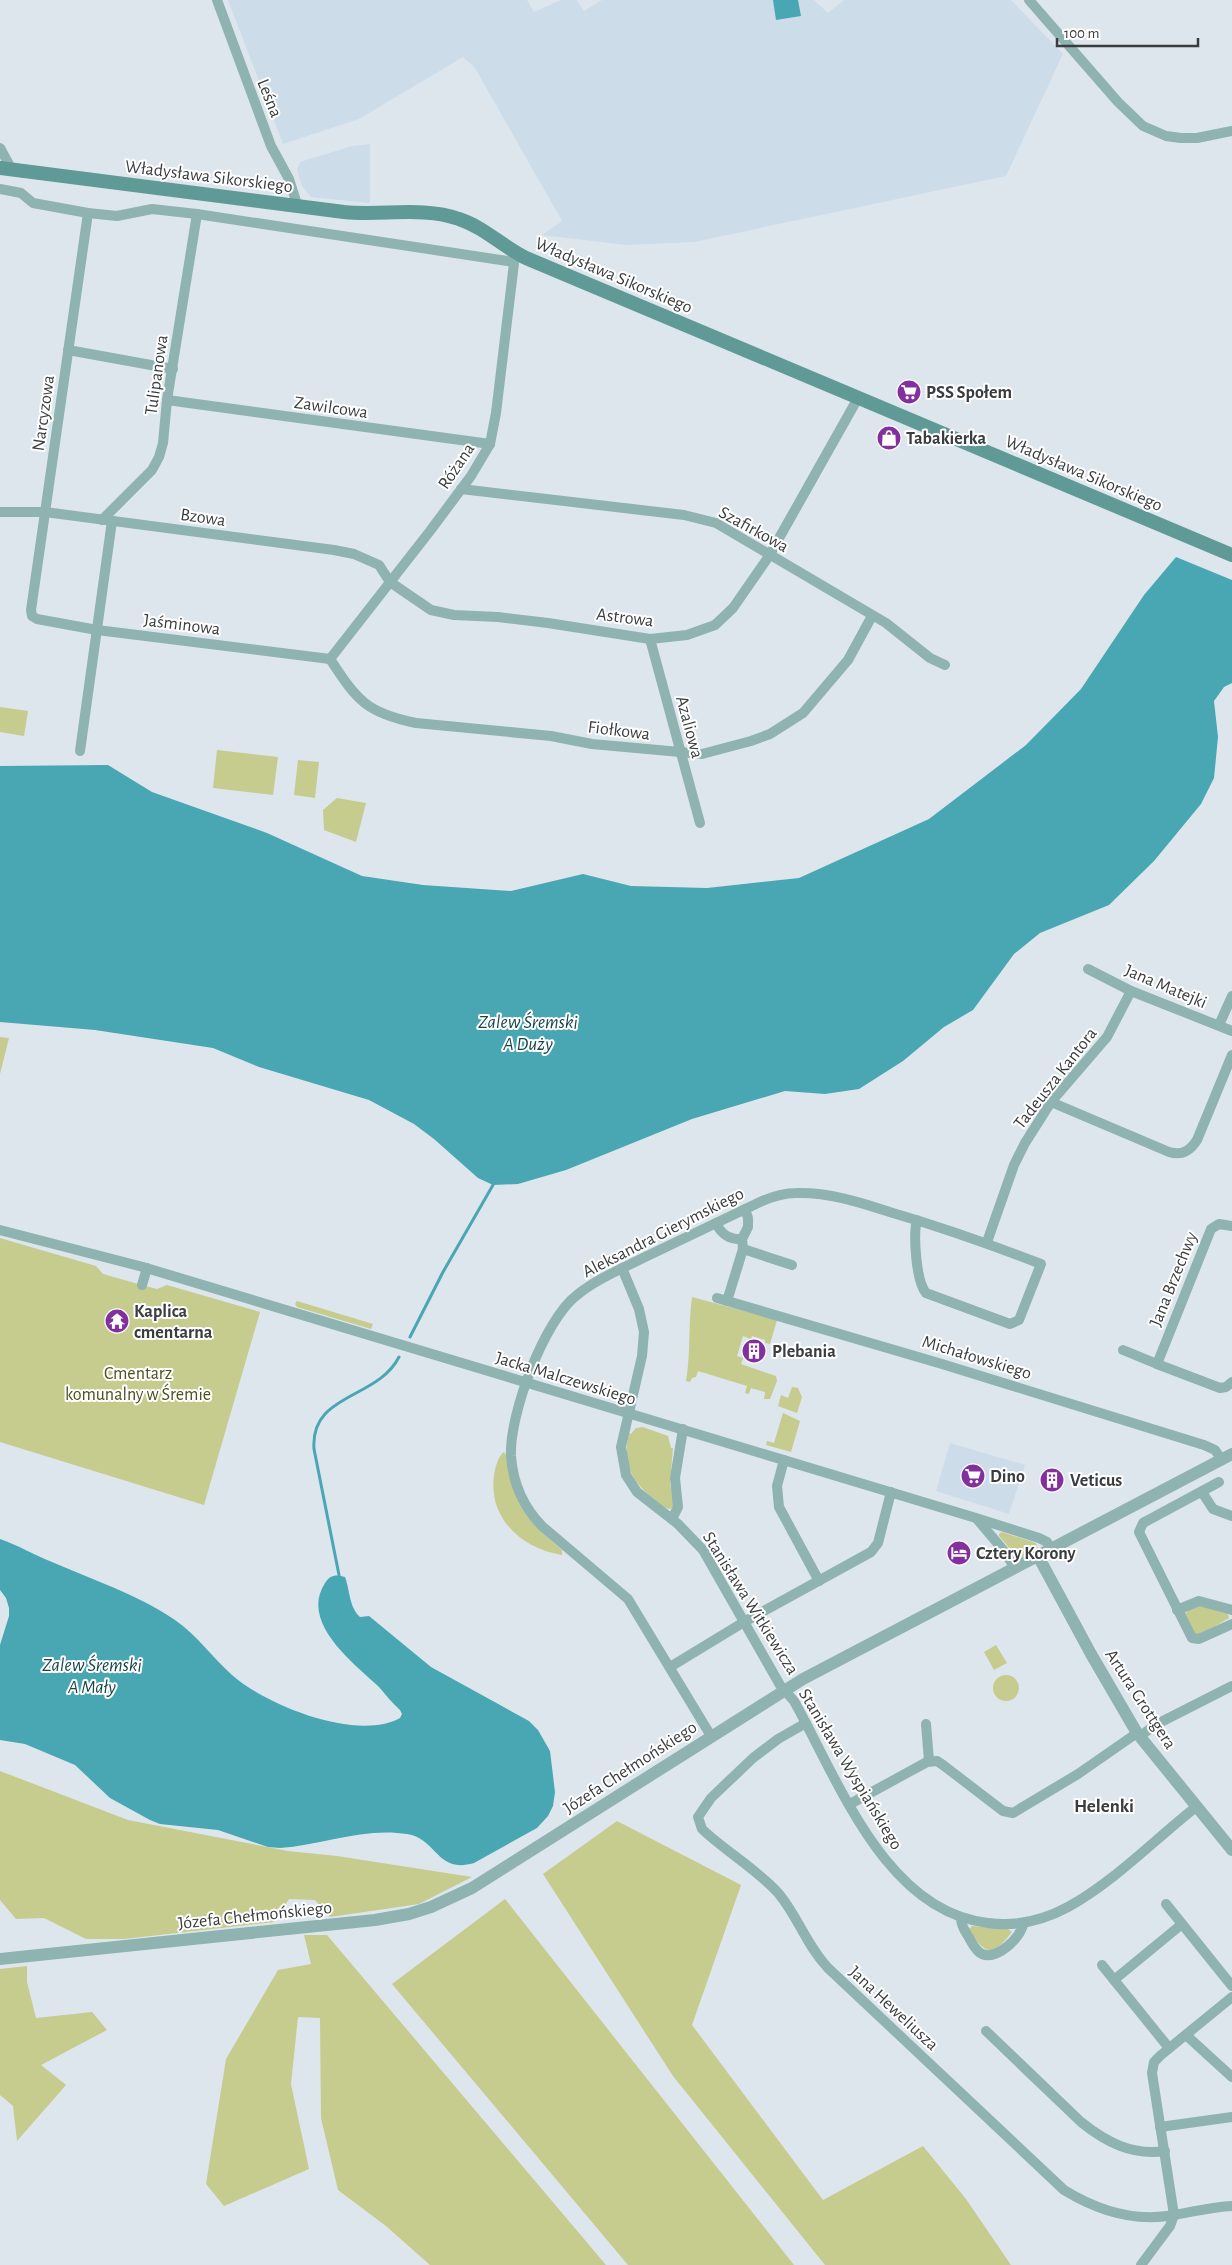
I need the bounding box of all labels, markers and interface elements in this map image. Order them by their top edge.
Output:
scale bar [1057,15,1198,47]
text: 100 m [1064,26,1099,41]
street label: Leśna [253,77,285,120]
street label: Władysława Sikorskiego [124,158,294,196]
street label: Władysława Sikorskiego [532,235,695,317]
street label: Tulipanowa [142,334,172,416]
street label: Narcyzowa [30,374,58,452]
supermarket icon: PSS Społem [896,379,922,405]
place label: PSS Społem [926,384,1012,402]
street label: Zawilcowa [293,394,369,422]
shop icon: Tabakierka [876,425,902,451]
place label: Tabakierka [906,430,986,448]
street label: Władysława Sikorskiego [1002,433,1165,515]
street label: Różana [435,440,479,493]
street label: Szafirkowa [716,503,791,556]
street label: Bzowa [179,506,227,530]
street label: Astrowa [595,606,654,630]
street label: Jaśminowa [143,611,221,639]
street label: Azaliowa [672,694,706,760]
street label: Fiołkowa [587,718,651,744]
street label: Jana Matejki [1122,962,1209,1012]
water label: Zalew Śremski A Duży [478,1011,578,1054]
street label: Tadeusza Kantora [1011,1025,1101,1133]
street label: Aleksandra Gierymskiego [580,1184,747,1281]
street label: Jana Brzechwy [1147,1229,1201,1329]
place label: Kaplica cmentarna [134,1303,213,1342]
temple icon: Kaplica cmentarna [104,1308,130,1334]
street label: Michałowskiego [920,1333,1034,1383]
building icon: Plebania [741,1338,767,1364]
place label: Plebania [772,1343,836,1361]
street label: Jacka Malczewskiego [493,1349,638,1409]
park label: Cmentarz komunalny w Śremie [65,1365,211,1404]
supermarket icon: Dino [960,1463,986,1489]
building icon: Veticus [1039,1467,1065,1493]
place label: Dino [990,1468,1025,1486]
place label: Veticus [1070,1472,1122,1490]
street label: Stanisława Witkiewicza [699,1529,801,1678]
hotel icon: Cztery Korony [946,1540,972,1566]
place label: Cztery Korony [976,1545,1077,1563]
street label: Artura Grottgera [1101,1646,1179,1753]
water label: Zalew Śremski A Mały [42,1654,142,1697]
street label: Stanisława Wyspiańskiego [795,1686,905,1853]
street label: Józefa Chełmońskiego [561,1718,700,1818]
district label: Helenki [1074,1797,1134,1816]
street label: Józefa Chełmońskiego [177,1899,333,1933]
street label: Jana Heweliusza [845,1963,941,2054]

